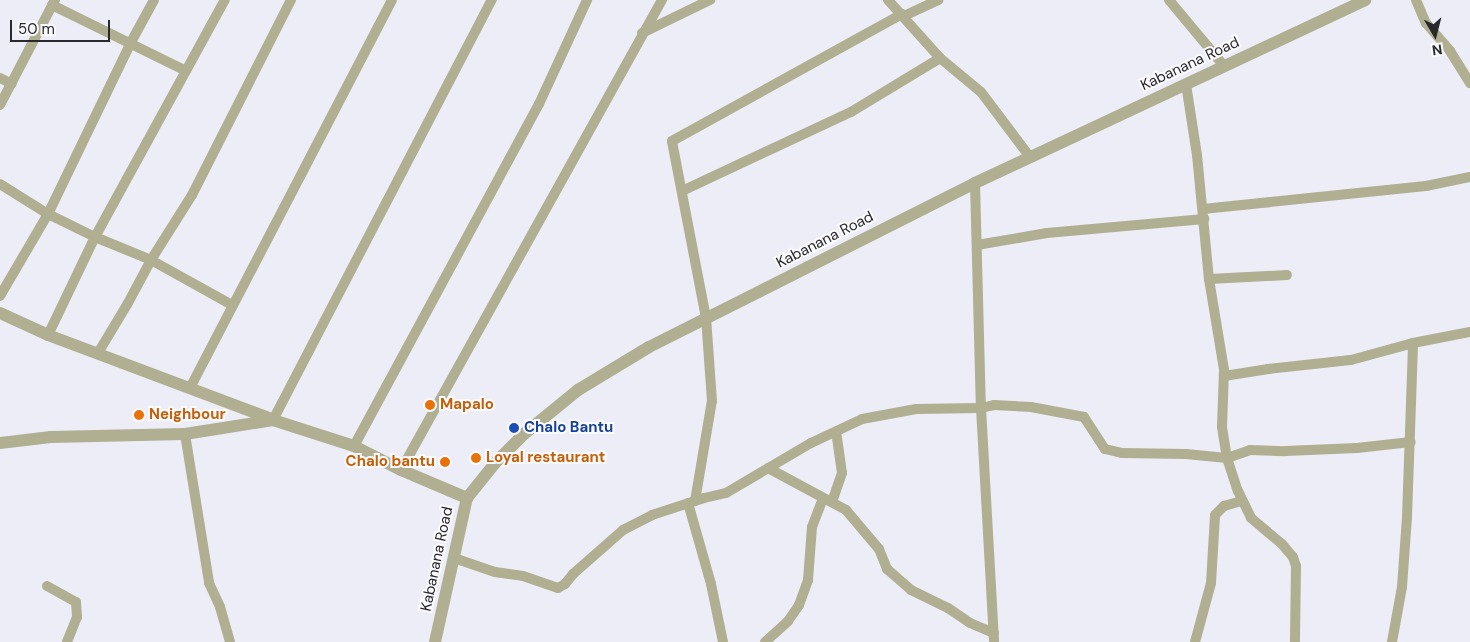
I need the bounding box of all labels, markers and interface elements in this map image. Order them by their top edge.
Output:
scale bar [12,10,112,42]
north arrow [1410,10,1460,60]
text: 50 m [18,19,55,39]
street label: Kabanana Road [1138,33,1242,95]
text: N [1431,40,1443,59]
street label: Kabanana Road [773,208,877,272]
place label: Mapalo [440,396,494,414]
marker: Mapalo [424,399,436,411]
place label: Neighbour [149,406,226,424]
marker: Neighbour [133,409,145,421]
place label: Chalo Bantu [524,419,613,437]
marker: Chalo Bantu [508,422,520,434]
place label: Loyal restaurant [486,449,605,467]
marker: Loyal restaurant [470,452,482,464]
place label: Chalo bantu [346,453,435,471]
marker: Chalo bantu [439,456,451,468]
street label: Kabanana Road [417,505,457,613]

